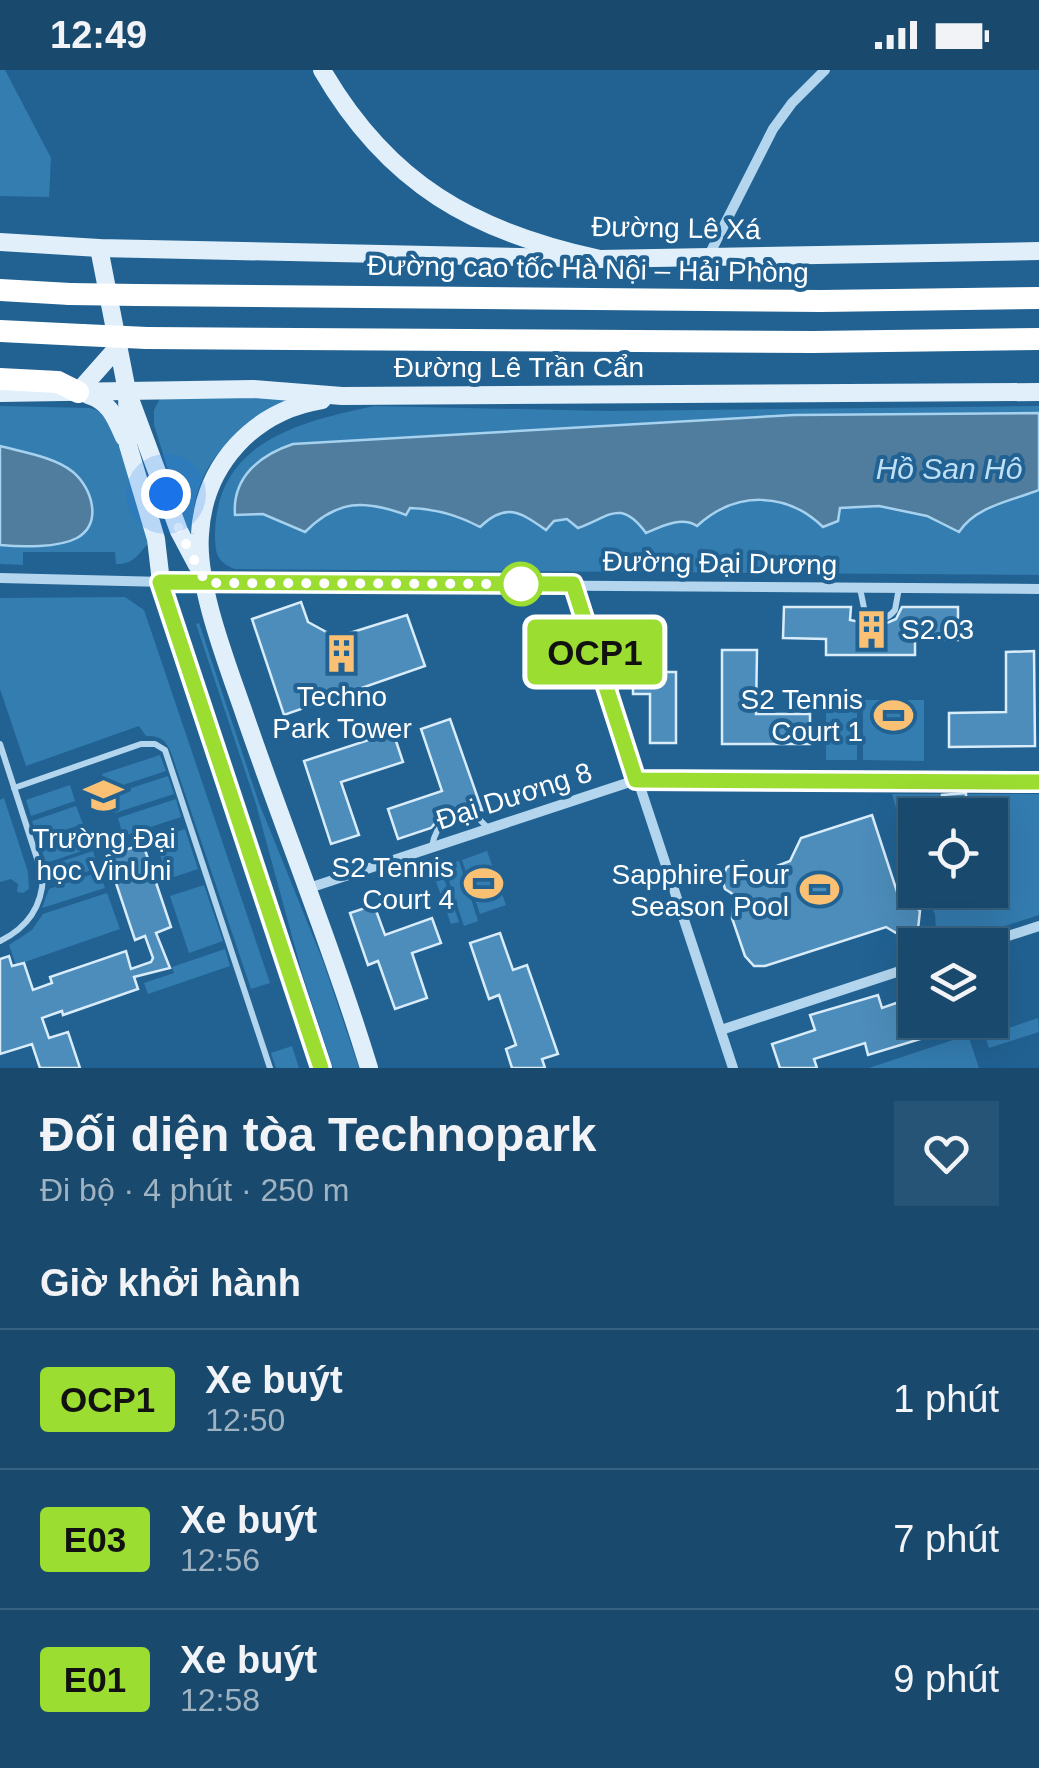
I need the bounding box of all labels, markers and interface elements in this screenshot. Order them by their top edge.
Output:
text: 12:49 [50,14,147,56]
street label: Đường Lê Xá [591,211,761,245]
street label: Đường cao tốc Hà Nội – Hải Phòng [367,250,809,288]
street label: Đường Lê Trần Cẩn [394,352,644,383]
water label: Hồ San Hô [876,452,1022,485]
your location [141,469,191,519]
street label: Đường Đại Dương [602,545,838,581]
unlabelled marker [500,563,542,605]
building icon: S2.03 [850,608,892,650]
place label: S2.03 [901,614,974,645]
line badge: OCP1 [525,620,665,684]
building icon: Techno Park Tower [321,632,363,674]
text: OCP1 [547,633,643,672]
place label: Techno Park Tower [272,681,412,744]
place label: S2 Tennis Court 1 [741,684,863,747]
sports icon: S2 Tennis Court 1 [872,694,914,736]
street label: Đại Dương 8 [432,756,596,836]
school or university icon: Trường Đại học VinUni [83,775,125,817]
map controls [898,798,1008,1038]
button: locate [898,798,1008,908]
place label: Trường Đại học VinUni [32,823,176,886]
place label: S2 Tennis Court 4 [332,852,454,915]
place label: Sapphire Four Season Pool [612,859,789,922]
sports icon: S2 Tennis Court 4 [463,862,505,904]
sports icon: Sapphire Four Season Pool [798,869,840,911]
button: layers [898,928,1008,1038]
button: heart [894,1101,999,1206]
text: Đối diện tòa Technopark [40,1108,597,1161]
text: Đi bộ · 4 phút · 250 m [40,1172,349,1208]
text: Giờ khởi hành [40,1262,301,1304]
text: Xe buýt [205,1359,343,1401]
text: 1 phút [893,1378,999,1420]
text: OCP1 [60,1380,155,1419]
text: 12:50 [205,1402,285,1438]
text: Xe buýt [180,1499,317,1541]
text: 7 phút [893,1518,999,1560]
text: E03 [64,1520,126,1559]
text: 12:56 [180,1542,260,1578]
text: Xe buýt [180,1639,317,1681]
text: 9 phút [893,1658,999,1700]
text: E01 [64,1660,126,1699]
text: 12:58 [180,1682,260,1718]

